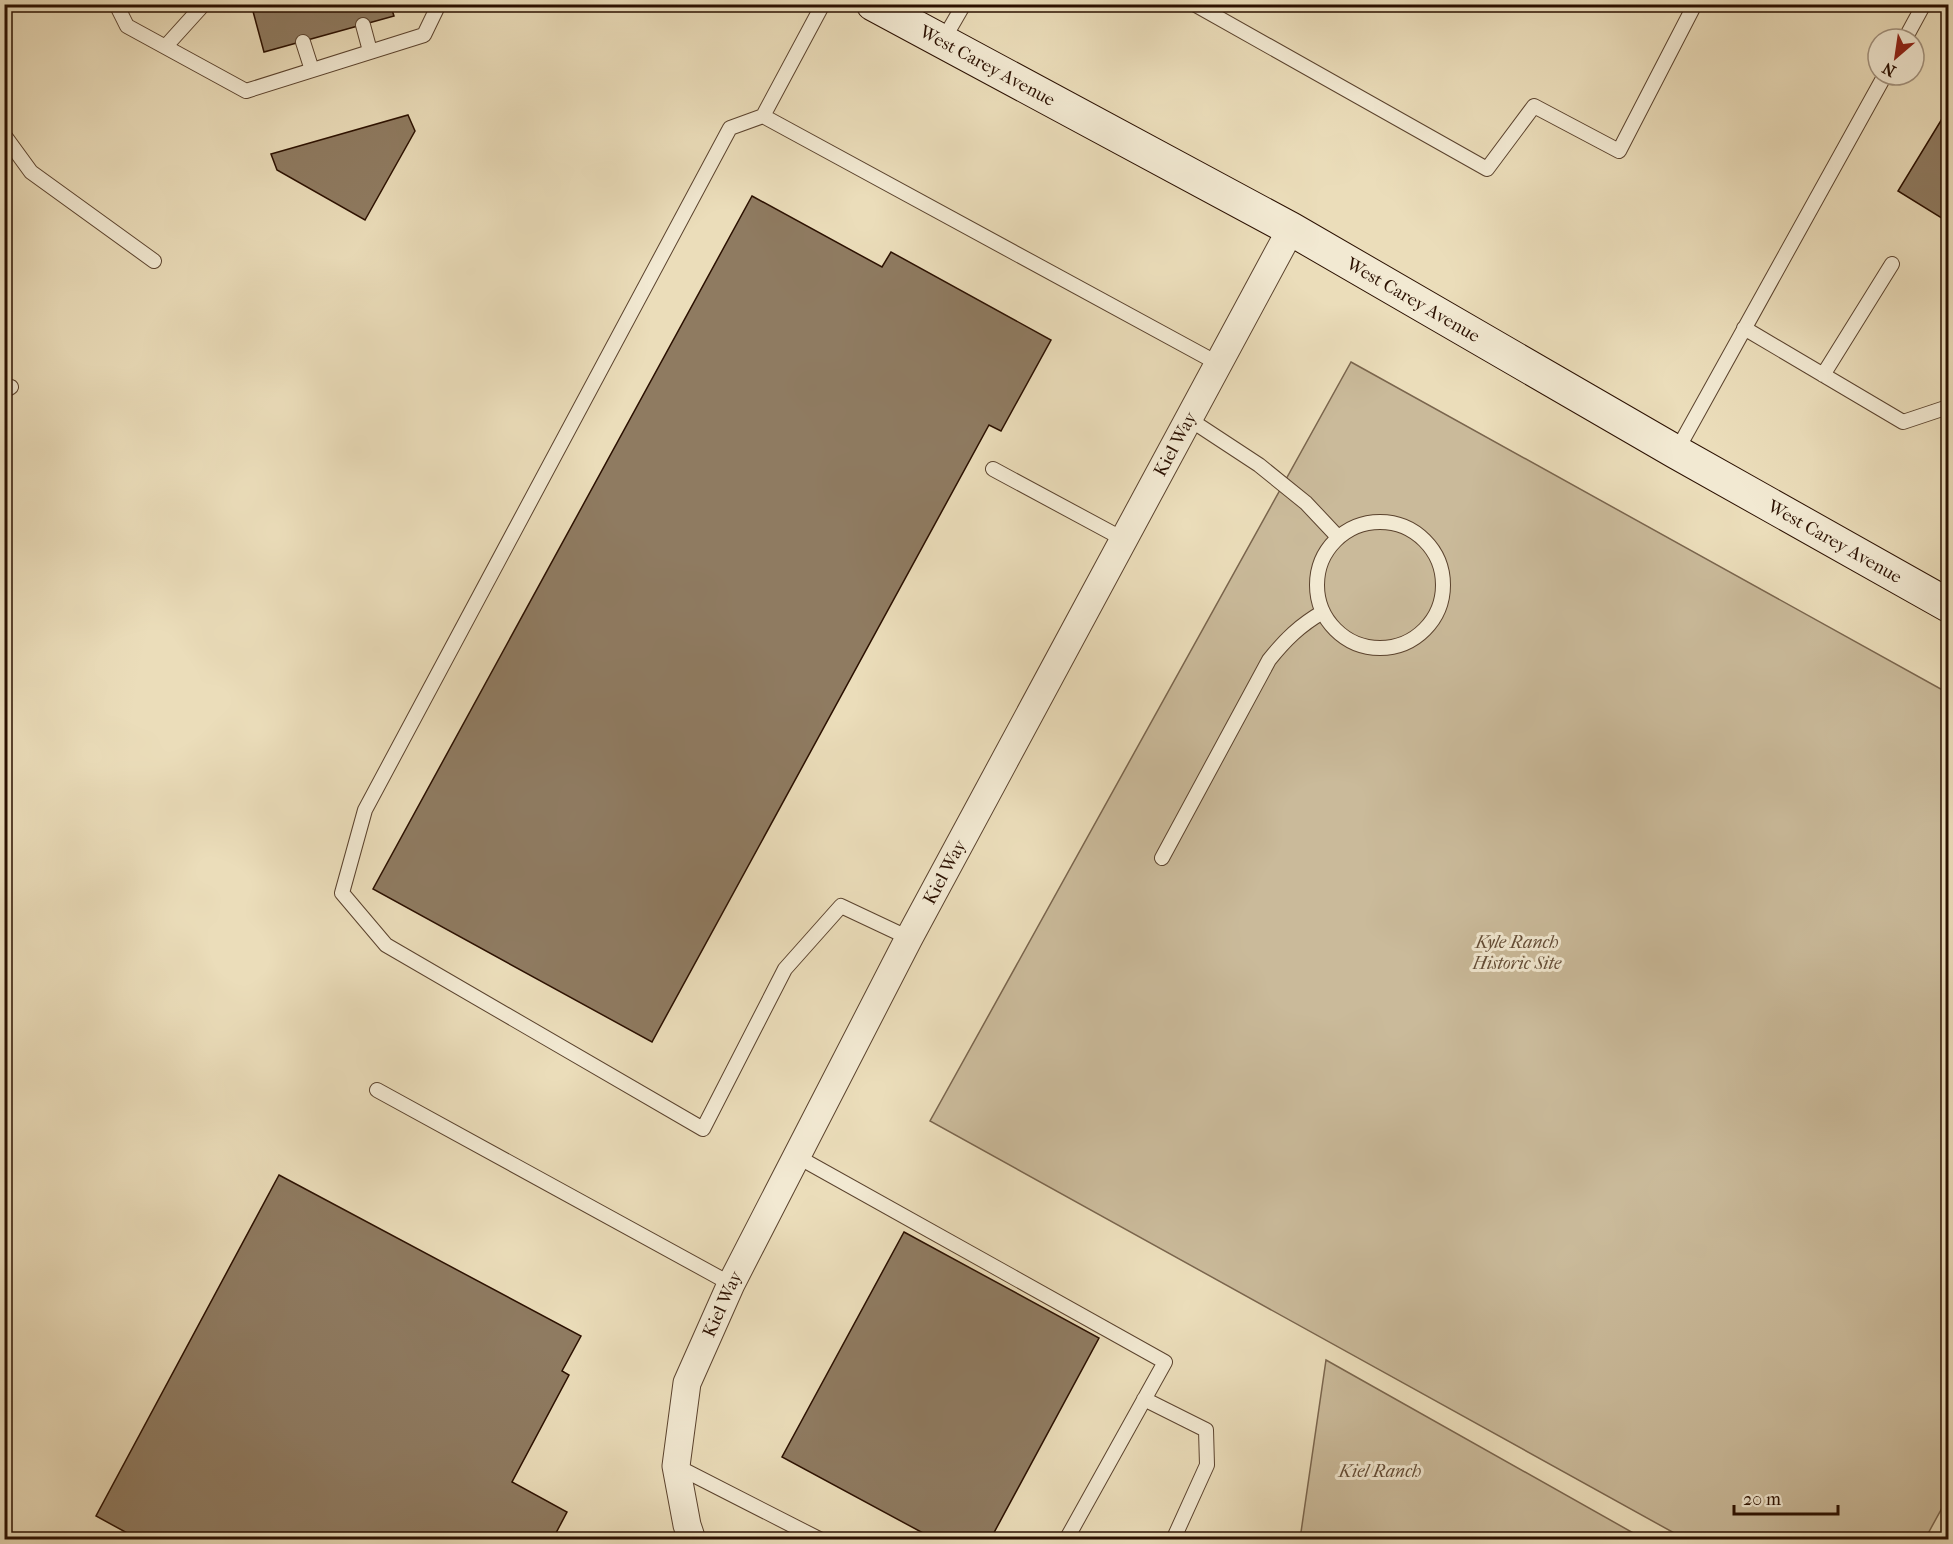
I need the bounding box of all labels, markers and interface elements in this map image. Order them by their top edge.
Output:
street label: West Carey Avenue [915,21,1059,111]
north arrow [1866,27,1926,87]
text: N [1878,58,1899,81]
street label: West Carey Avenue [1342,253,1484,347]
street label: Kiel Way [1150,407,1202,480]
street label: West Carey Avenue [1763,495,1906,588]
street label: Kiel Way [919,835,972,908]
park label: Kyle Ranch Historic Site [1472,932,1562,974]
street label: Kiel Way [699,1266,747,1340]
park label: Kiel Ranch [1337,1461,1421,1482]
scale bar [1734,1478,1838,1516]
text: 20 m [1743,1489,1781,1510]

